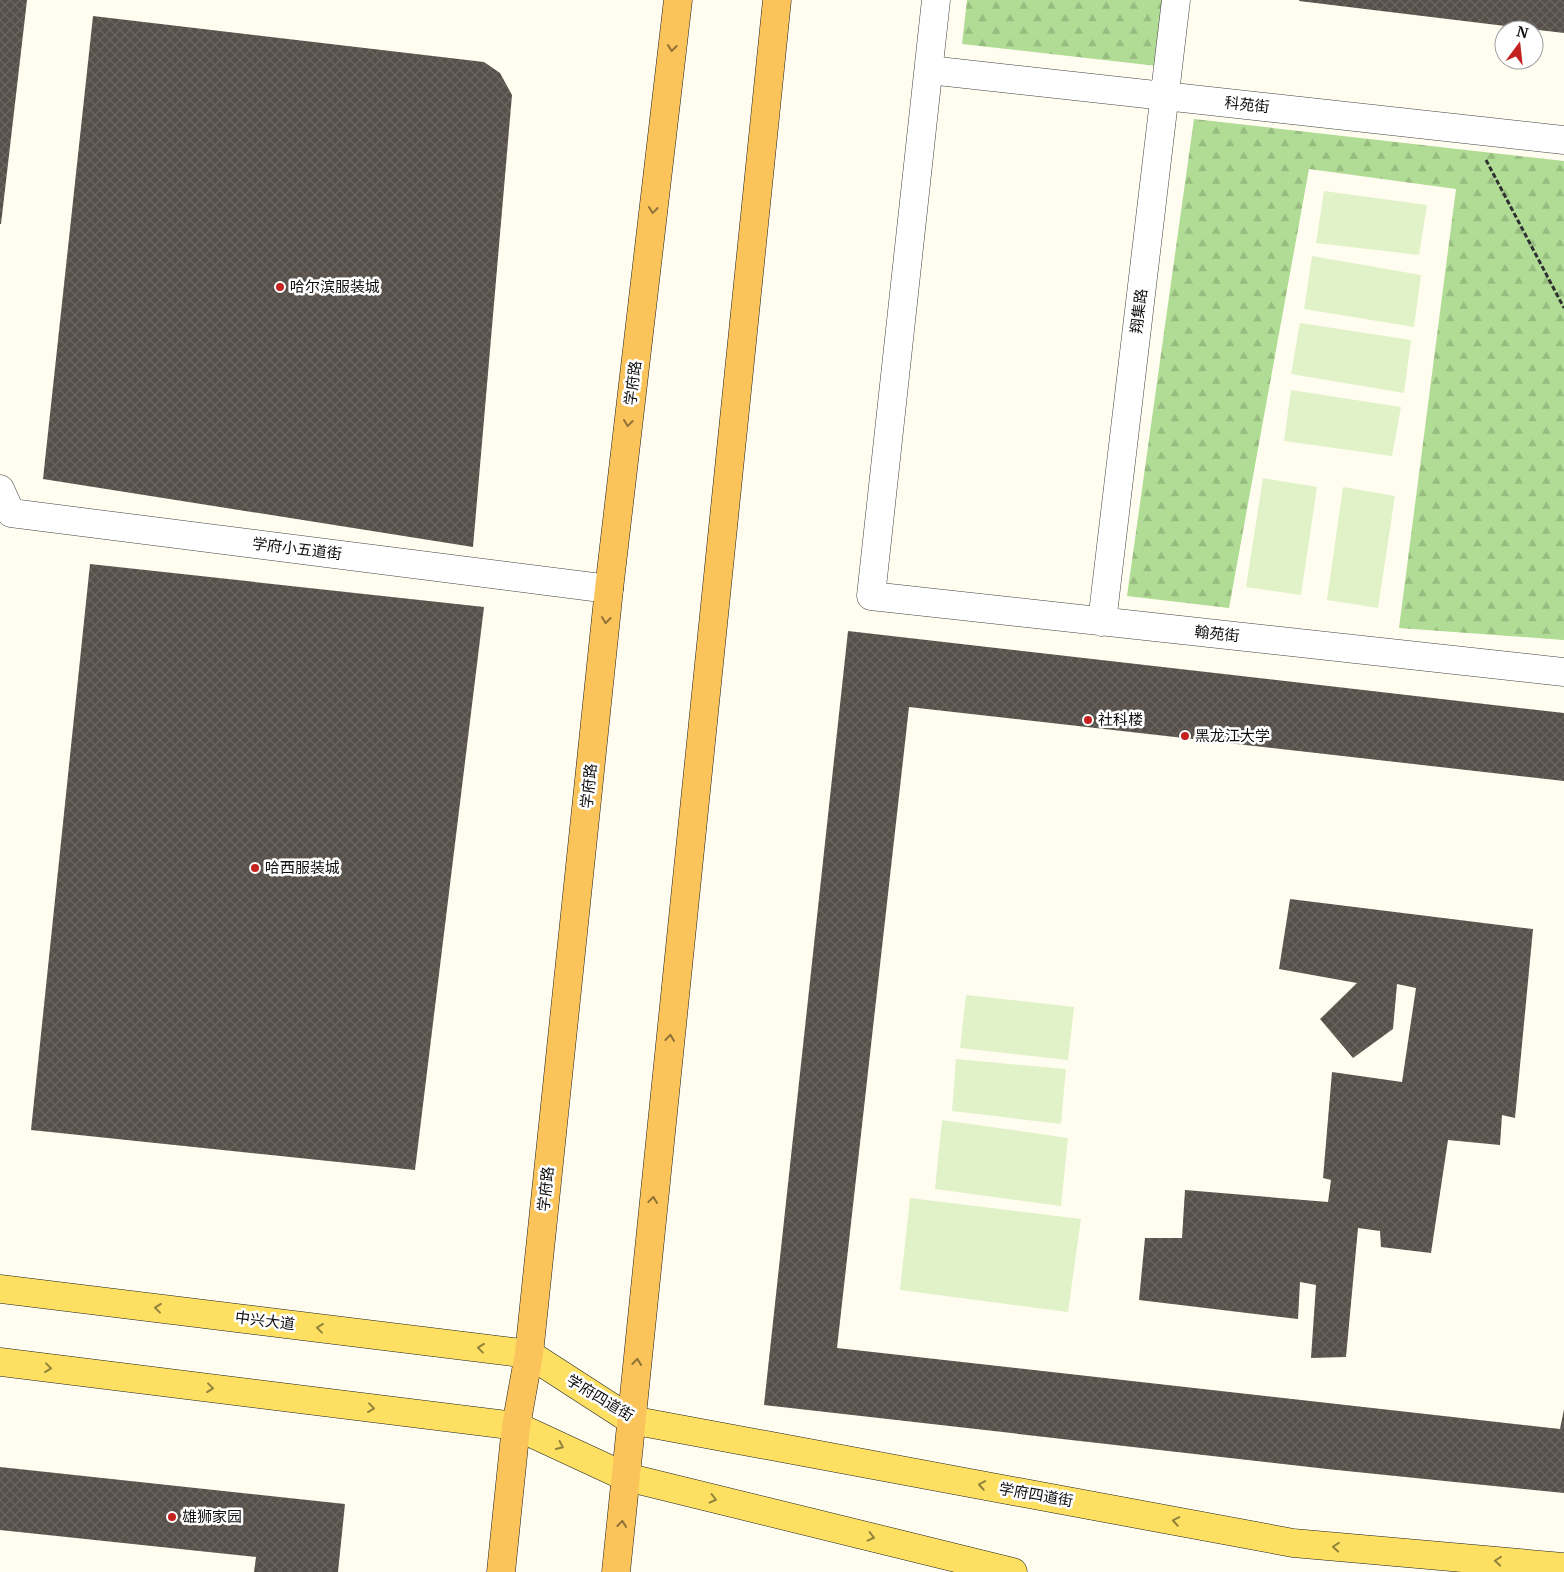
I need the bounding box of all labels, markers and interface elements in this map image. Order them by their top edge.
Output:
north arrow [1494,20,1544,70]
text: N [1515,22,1530,43]
one-way arrow [667,45,678,53]
street label: 科苑街 [1224,93,1270,116]
one-way arrow [648,206,659,214]
place label: 哈尔滨服装城 [290,277,380,296]
marker: 哈尔滨服装城 [274,281,286,293]
street label: 翔集路 [1126,287,1151,334]
street label: 学府路 [620,359,645,406]
one-way arrow [623,420,634,428]
street label: 学府小五道街 [251,534,343,563]
one-way arrow [601,616,612,624]
street label: 翰苑街 [1194,622,1240,645]
place label: 社科楼 [1098,710,1143,729]
marker: 社科楼 [1082,714,1094,726]
place label: 黑龙江大学 [1195,726,1270,745]
marker: 黑龙江大学 [1179,730,1191,742]
street label: 学府路 [577,763,600,809]
place label: 哈西服装城 [265,858,340,877]
marker: 哈西服装城 [249,862,261,874]
one-way arrow [664,1034,675,1042]
street label: 学府路 [534,1166,557,1212]
one-way arrow [647,1196,658,1204]
one-way arrow [154,1303,162,1314]
street label: 中兴大道 [234,1307,296,1334]
one-way arrow [315,1323,323,1334]
one-way arrow [477,1343,485,1354]
one-way arrow [631,1357,642,1365]
one-way arrow [45,1362,53,1373]
street label: 学府四道街 [563,1370,637,1425]
one-way arrow [206,1382,214,1393]
one-way arrow [367,1402,375,1412]
one-way arrow [555,1440,564,1451]
street label: 学府四道街 [997,1479,1075,1510]
one-way arrow [977,1481,986,1491]
one-way arrow [709,1493,718,1504]
place label: 雄狮家园 [182,1507,242,1526]
marker: 雄狮家园 [166,1511,178,1523]
one-way arrow [1171,1516,1180,1527]
one-way arrow [616,1519,627,1527]
one-way arrow [867,1532,875,1542]
one-way arrow [1332,1542,1340,1553]
one-way arrow [1494,1556,1502,1567]

